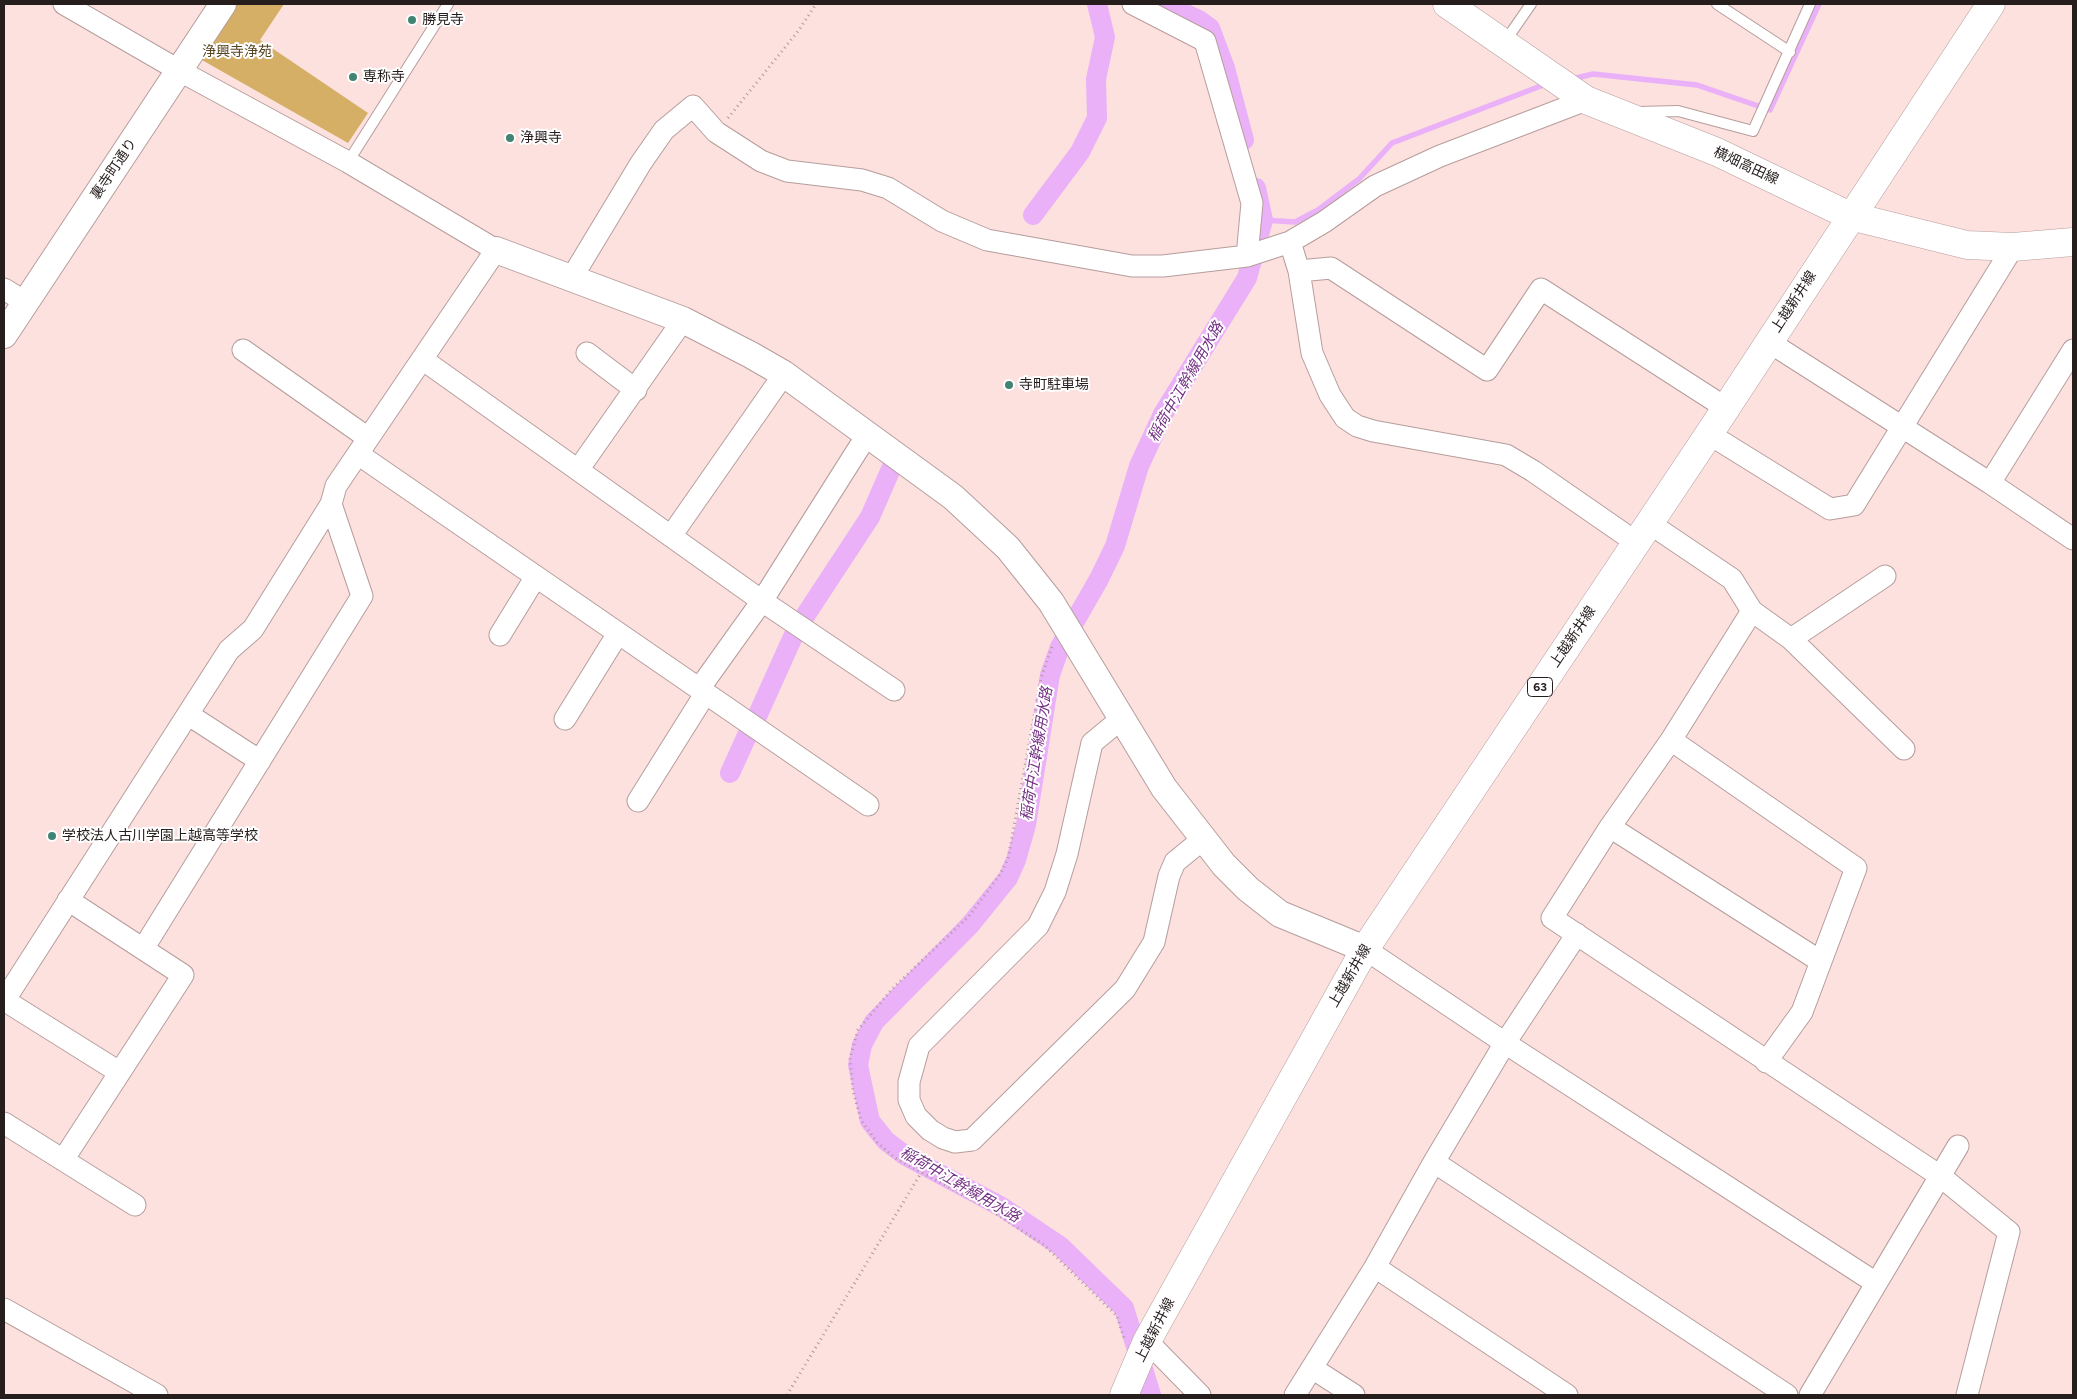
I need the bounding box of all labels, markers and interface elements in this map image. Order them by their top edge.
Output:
place label: 勝見寺 [422,12,464,28]
marker: 勝見寺 [406,14,418,26]
park label: 浄興寺浄苑 [202,44,272,60]
place label: 専称寺 [363,69,405,85]
marker: 専称寺 [347,71,359,83]
place label: 浄興寺 [520,130,562,146]
marker: 浄興寺 [504,132,516,144]
street label: 裏寺町通り [87,135,141,203]
street label: 横畑高田線 [1711,144,1781,188]
street label: 上越新井線 [1768,268,1820,336]
water label: 稲荷中江幹線用水路 [1144,319,1228,445]
place label: 寺町駐車場 [1019,377,1089,393]
marker: 寺町駐車場 [1003,379,1015,391]
street label: 上越新井線 [1546,603,1600,671]
road number: 63 [1528,678,1552,696]
water label: 稲荷中江幹線用水路 [1018,686,1056,822]
place label: 学校法人古川学園上越高等学校 [62,828,258,844]
marker: 学校法人古川学園上越高等学校 [46,830,58,842]
street label: 上越新井線 [1325,941,1375,1011]
water label: 稲荷中江幹線用水路 [897,1143,1023,1227]
street label: 上越新井線 [1132,1295,1178,1365]

